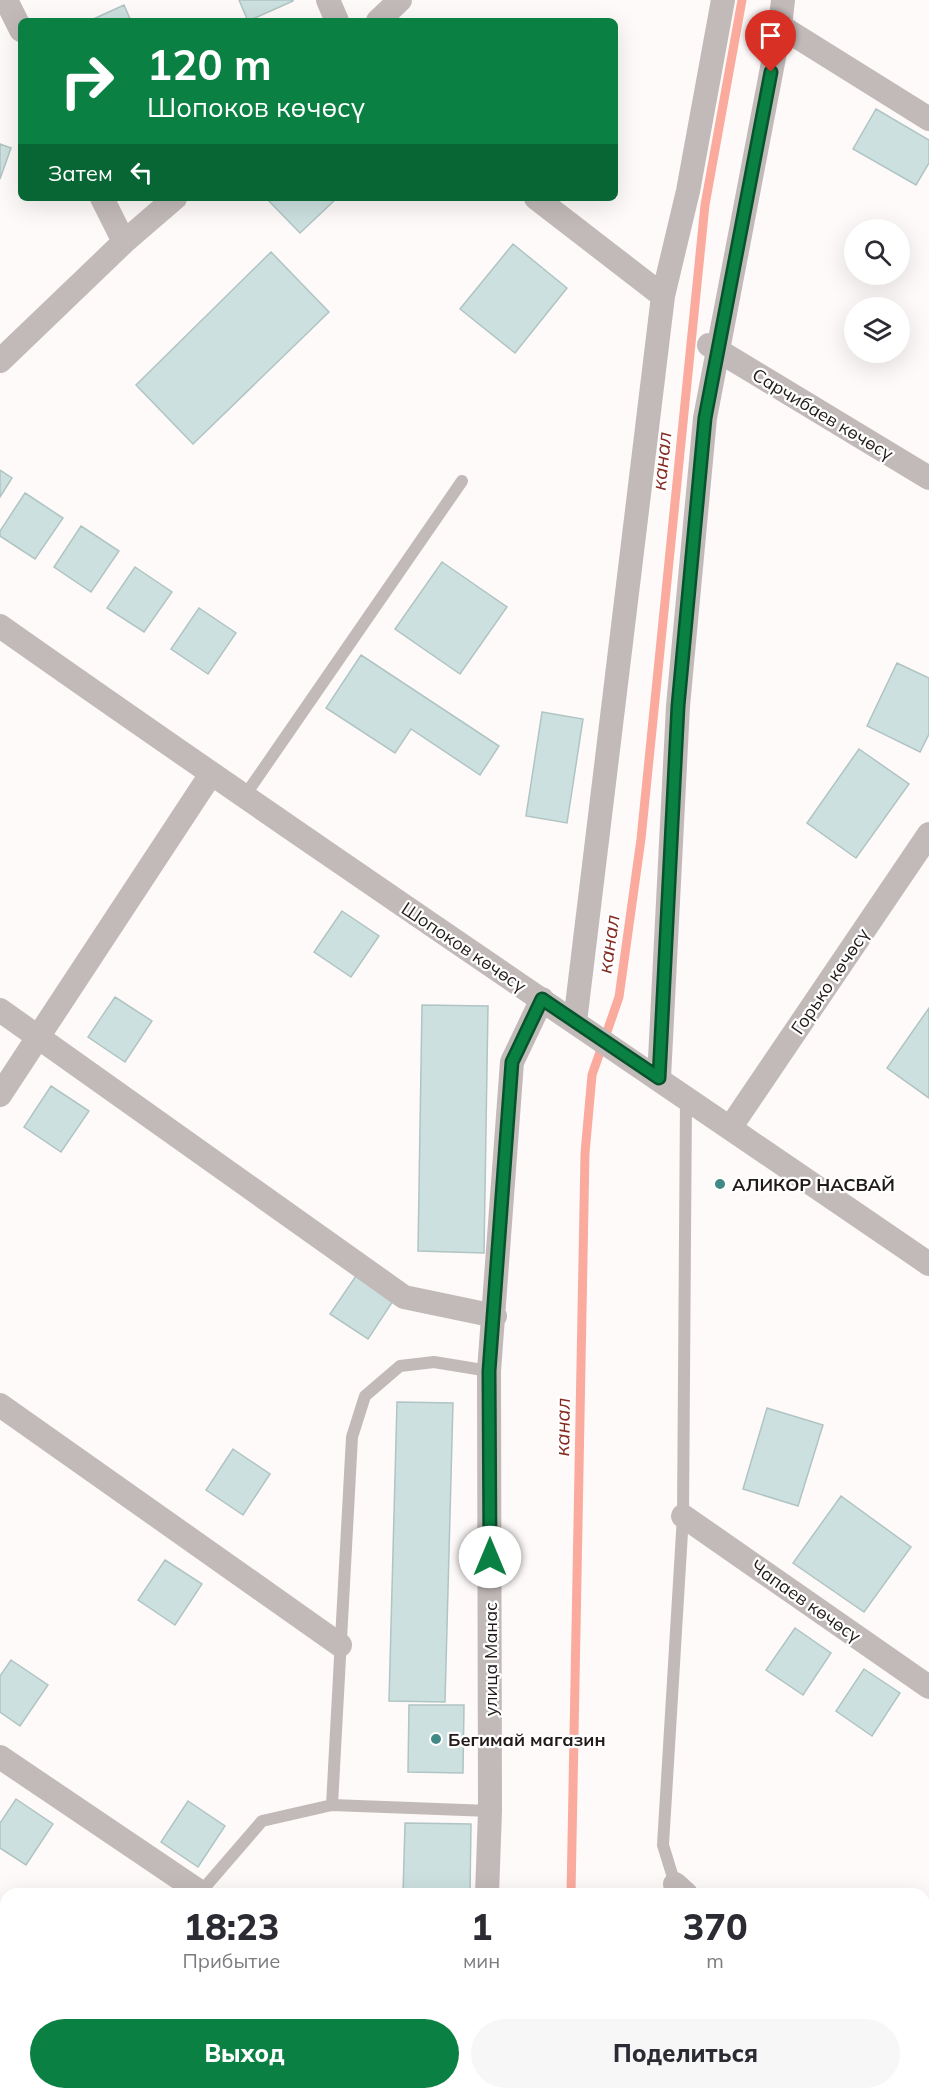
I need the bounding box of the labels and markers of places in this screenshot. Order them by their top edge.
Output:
pin [745,10,796,72]
place label: АЛИКОР НАСВАЙ [732,1173,895,1196]
marker: АЛИКОР НАСВАЙ [713,1177,727,1191]
place label: Бегимай магазин [448,1728,606,1751]
marker: Бегимай магазин [429,1732,443,1746]

